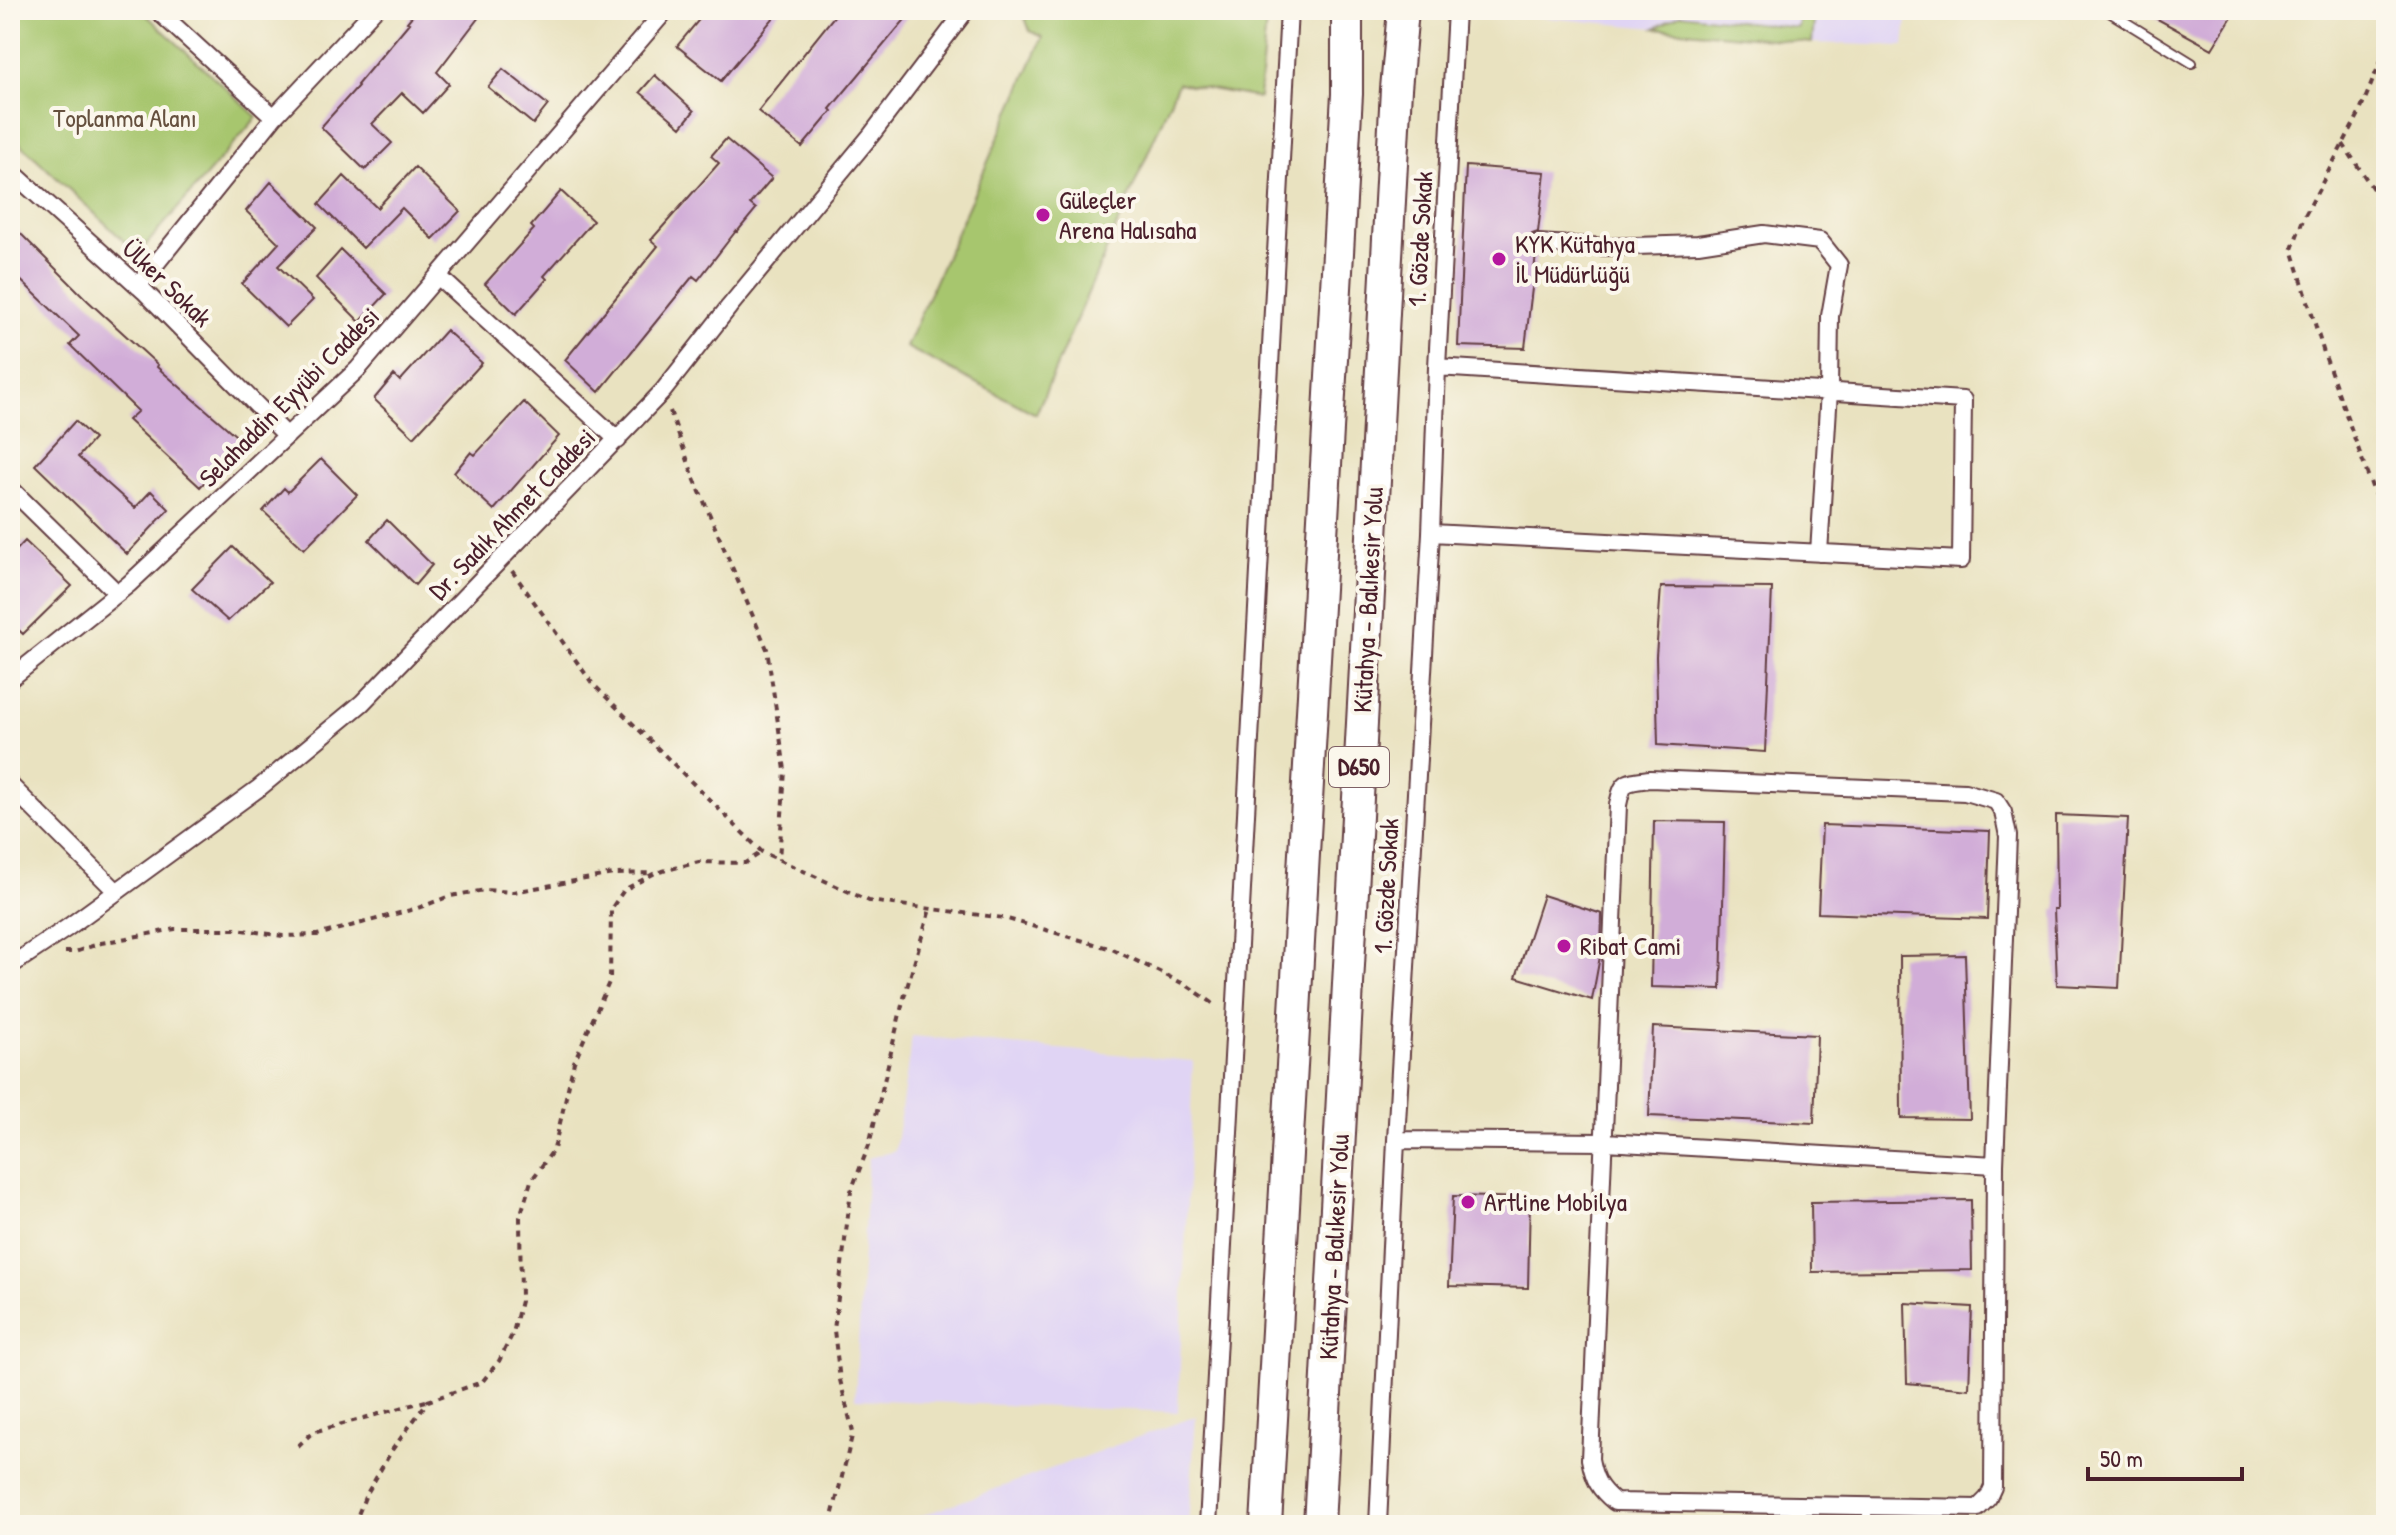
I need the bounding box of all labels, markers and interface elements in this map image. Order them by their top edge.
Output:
park label: Toplanma Alanı [53,100,197,135]
street label: 1. Gözde Sokak [1398,170,1441,308]
place label: Güleçler Arena Halısaha [1059,182,1196,247]
marker: Güleçler Arena Halısaha [1034,206,1052,224]
place label: KYK Kütahya İl Müdürlüğü [1515,226,1635,291]
street label: Ülker Sokak [115,231,220,334]
marker: KYK Kütahya İl Müdürlüğü [1490,250,1508,268]
street label: Selahaddin Eyyübi Caddesi [191,299,386,494]
street label: Dr. Sadık Ahmet Caddesi [420,420,603,607]
street label: Kütahya - Balıkesir Yolu [1344,486,1391,714]
road number: D650 [1329,747,1389,787]
street label: 1. Gözde Sokak [1364,817,1407,955]
place label: Ribat Cami [1580,928,1681,963]
marker: Ribat Cami [1555,937,1573,955]
street label: Kütahya - Balıkesir Yolu [1310,1133,1357,1361]
place label: Artline Mobilya [1484,1184,1627,1219]
marker: Artline Mobilya [1459,1193,1477,1211]
scale bar [2088,1431,2242,1481]
text: 50 m [2100,1442,2143,1474]

